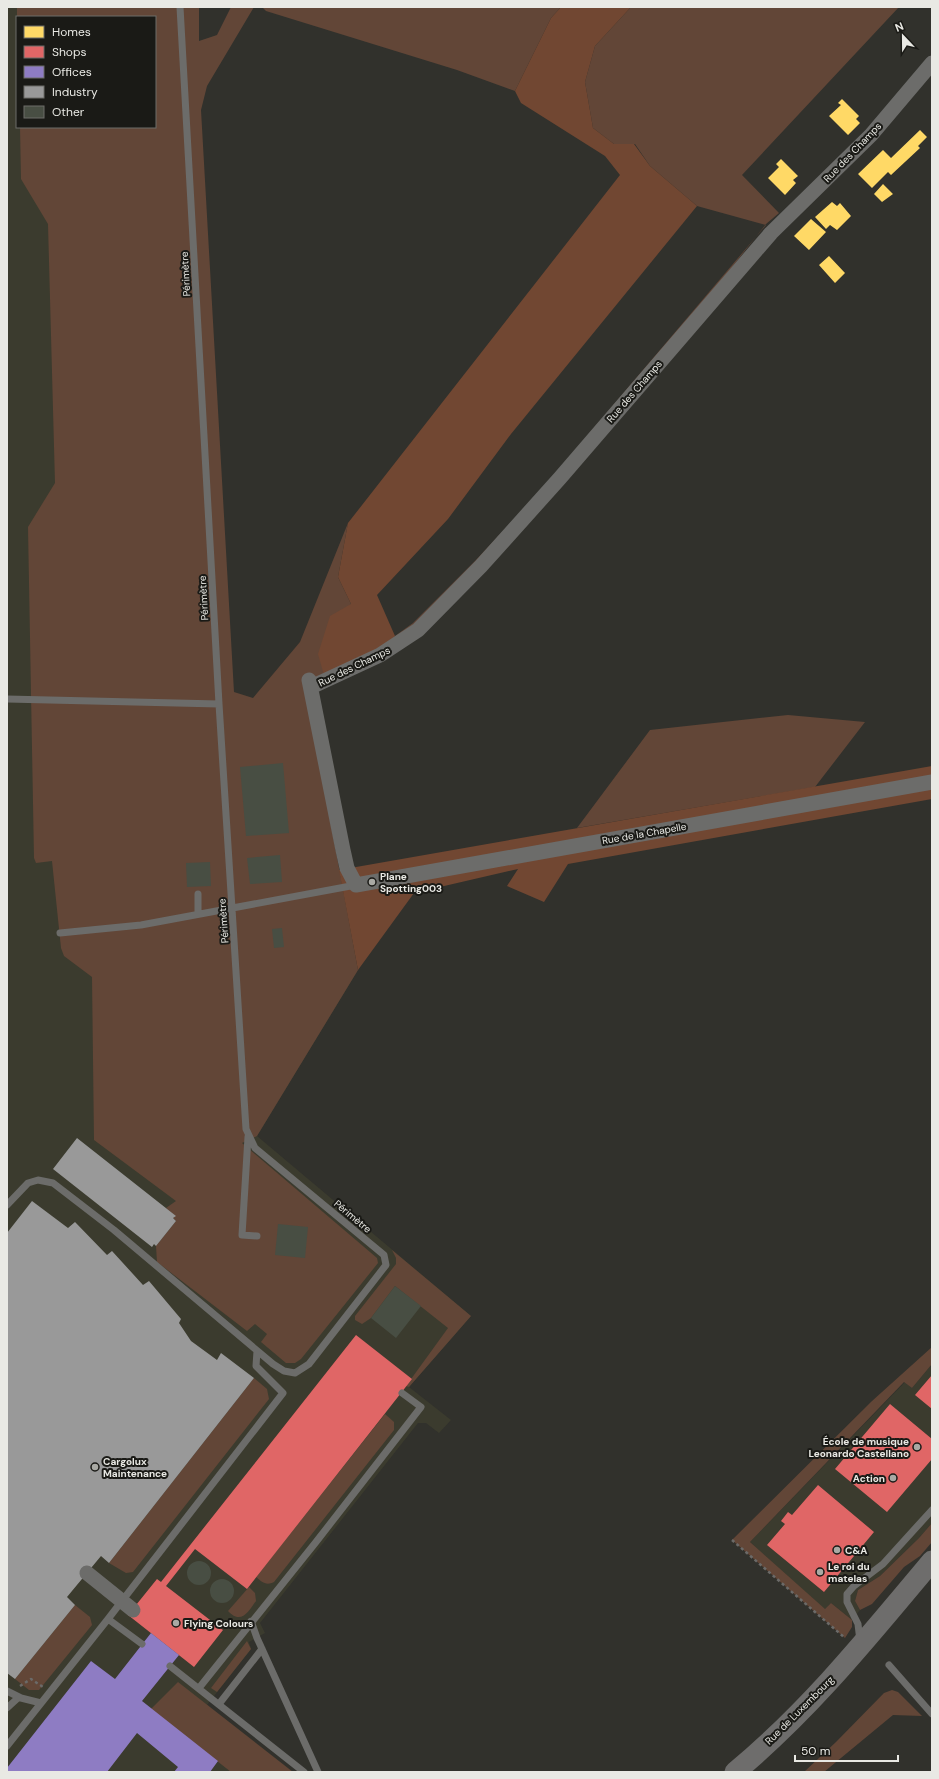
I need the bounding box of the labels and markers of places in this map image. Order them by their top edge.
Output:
place label: Plane Spotting003 [380,870,442,895]
marker: Plane Spotting003 [367,877,377,887]
place label: École de musique Leonardo Castellano [808,1435,909,1460]
marker: École de musique Leonardo Castellano [912,1442,922,1452]
place label: Cargolux Maintenance [103,1455,167,1480]
marker: Cargolux Maintenance [90,1462,100,1472]
place label: Action [853,1472,885,1485]
marker: Action [888,1473,898,1483]
place label: C&A [845,1544,867,1557]
marker: C&A [832,1545,842,1555]
place label: Le roi du matelas [828,1560,870,1585]
marker: Le roi du matelas [815,1567,825,1577]
place label: Flying Colours [184,1617,253,1630]
marker: Flying Colours [171,1618,181,1628]

